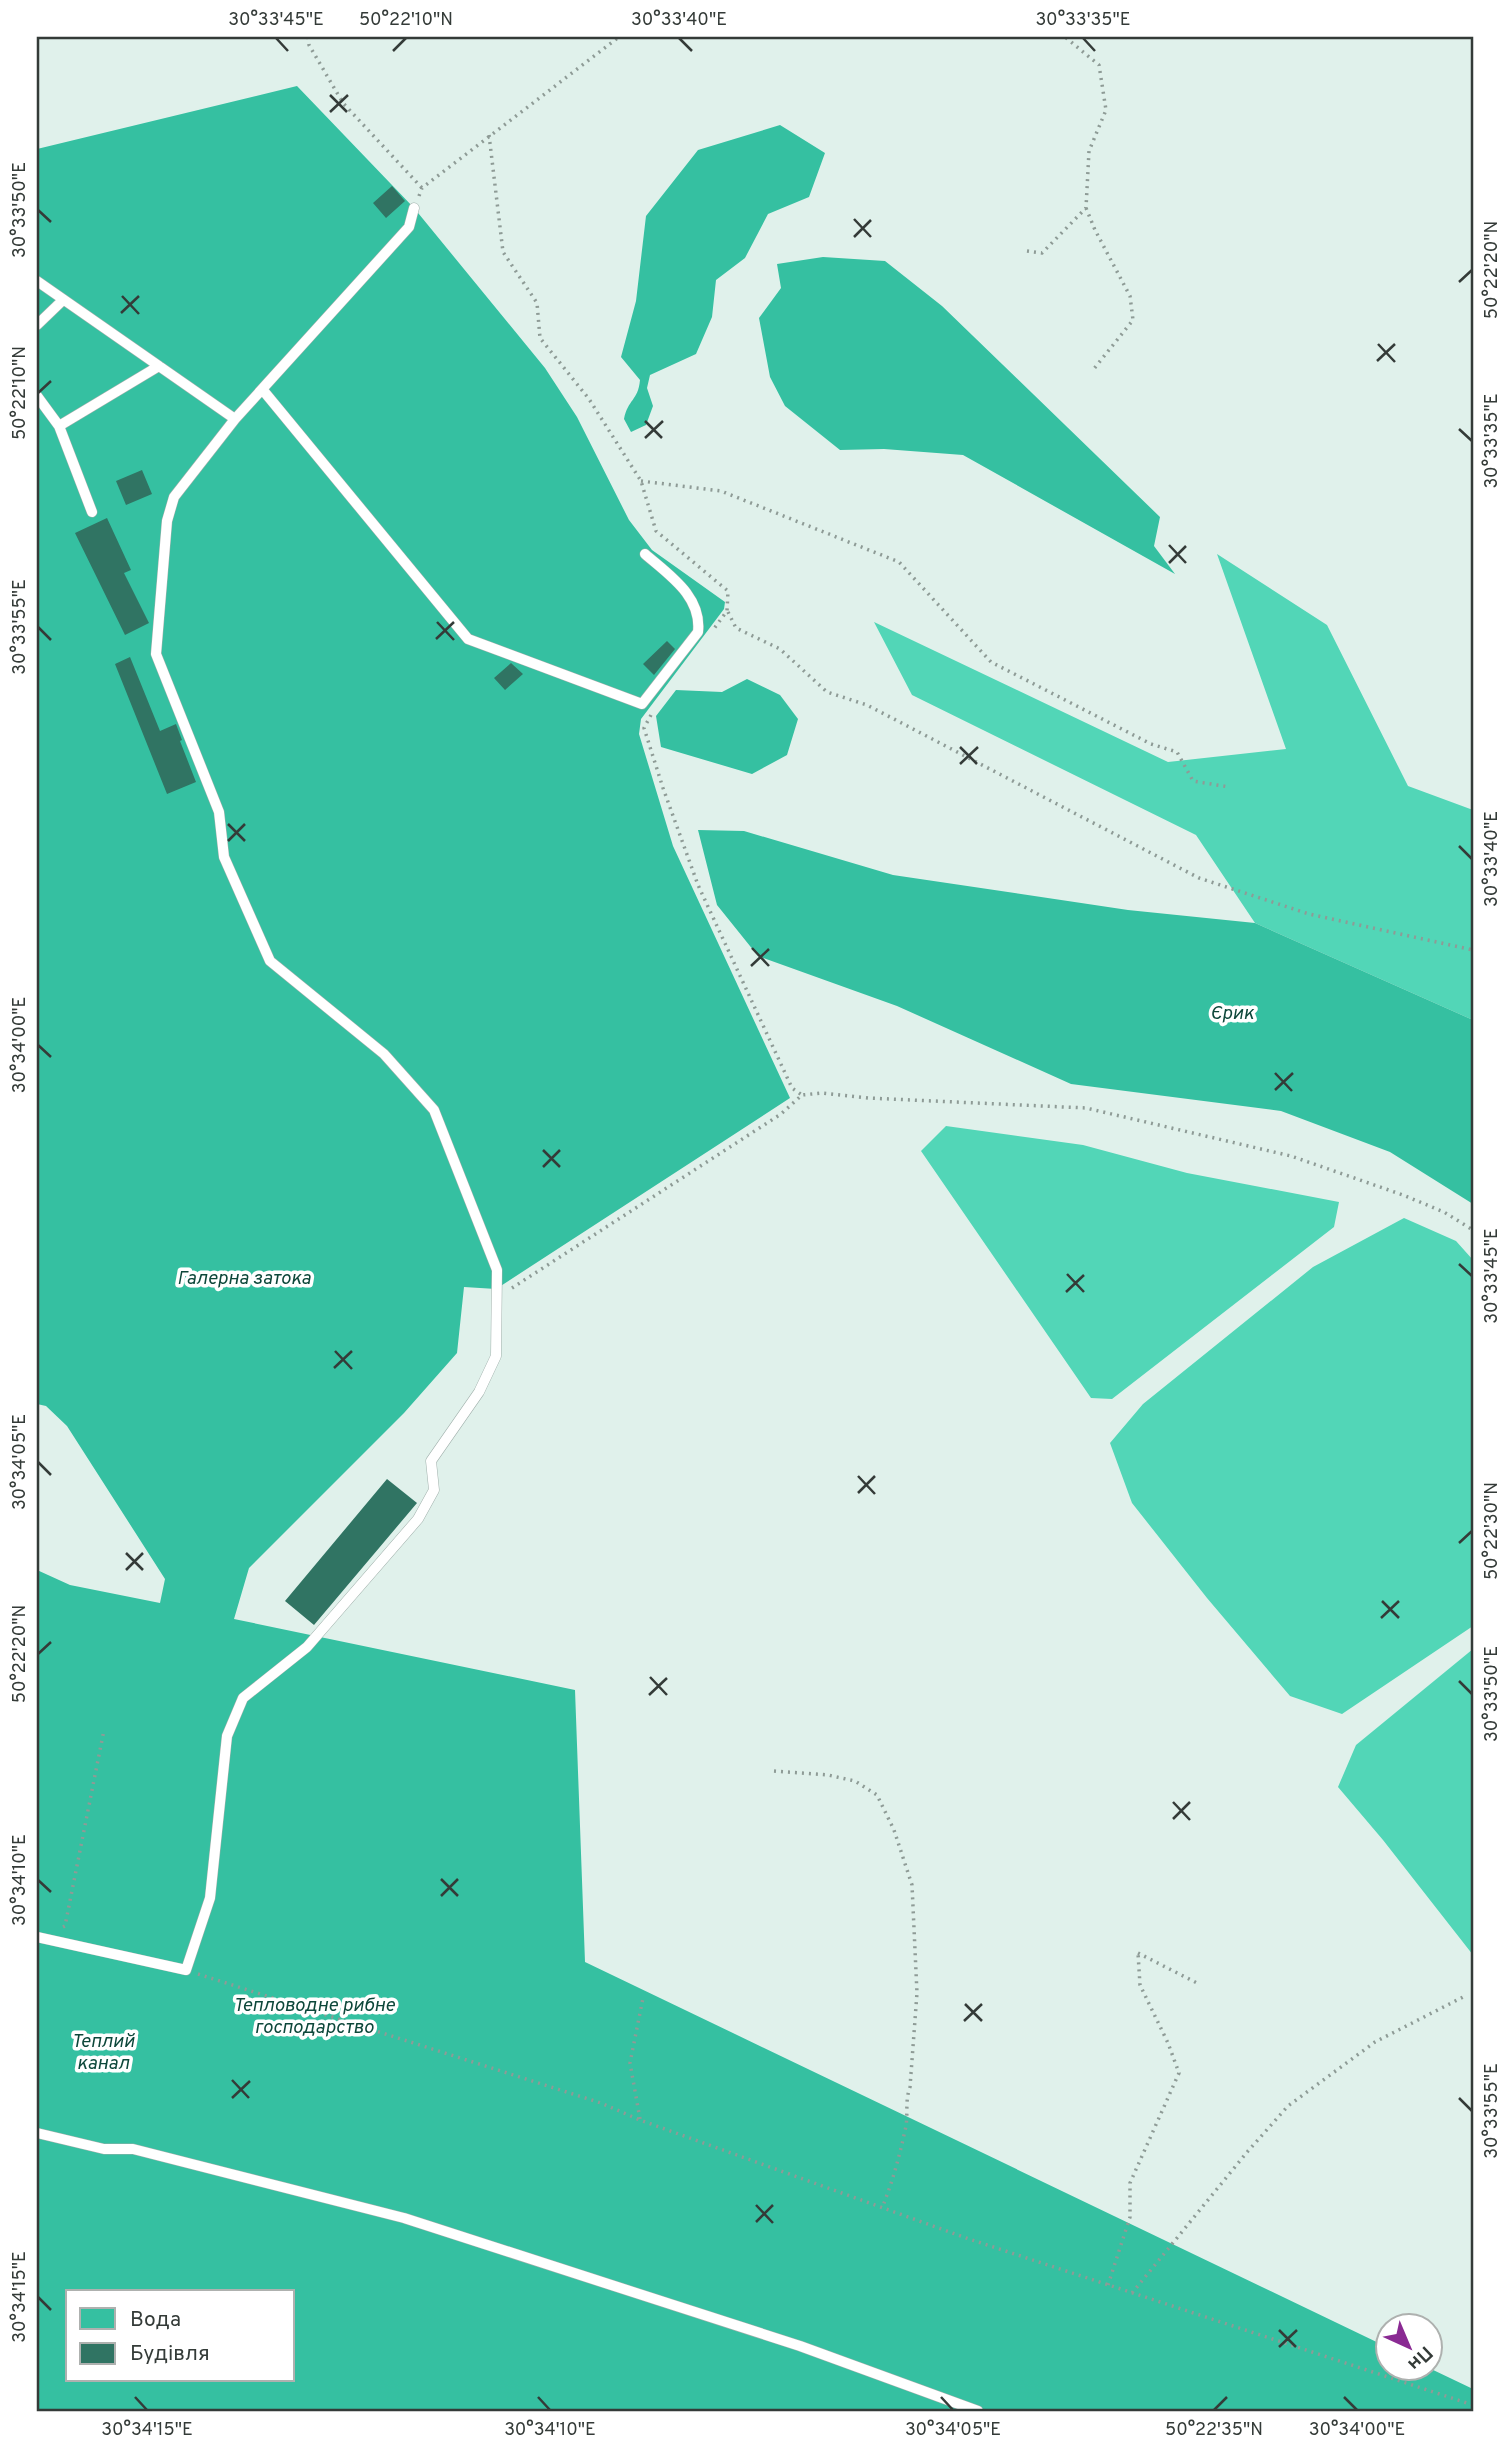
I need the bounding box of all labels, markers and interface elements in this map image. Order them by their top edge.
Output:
text: 30°33'45"E [228,9,324,32]
text: 50°22'10"N [359,9,453,32]
text: 30°33'40"E [631,9,727,32]
text: 30°33'35"E [1035,9,1131,32]
text: 30°33'50"E [9,162,32,258]
text: 50°22'20"N [1481,221,1504,319]
text: 50°22'10"N [9,346,32,440]
text: 30°33'35"E [1481,393,1504,489]
text: 30°33'55"E [9,579,32,675]
text: 30°33'40"E [1481,811,1504,907]
text: 30°34'00"E [9,997,32,1093]
water label: Єрик [1210,1002,1255,1026]
text: 30°33'45"E [1481,1228,1504,1324]
water label: Галерна затока [177,1267,311,1291]
text: 30°34'05"E [9,1414,32,1510]
text: 50°22'30"N [1481,1482,1504,1580]
text: 50°22'20"N [9,1605,32,1703]
text: 30°33'50"E [1481,1646,1504,1742]
text: 30°34'10"E [9,1834,32,1926]
water label: Тепловодне рибне господарство [233,1994,395,2040]
water label: Теплий канал [72,2030,136,2076]
text: 30°33'55"E [1481,2063,1504,2159]
text: 30°34'15"E [9,2251,32,2343]
legend [66,2290,294,2382]
text: Вода [130,2307,181,2334]
north arrow [1374,2312,1444,2382]
text: Пн [1402,2340,1437,2375]
text: Будівля [130,2341,210,2368]
text: 30°34'15"E [101,2419,193,2442]
text: 30°34'10"E [504,2419,596,2442]
text: 30°34'05"E [905,2419,1001,2442]
text: 50°22'35"N [1165,2419,1263,2442]
text: 30°34'00"E [1309,2419,1405,2442]

